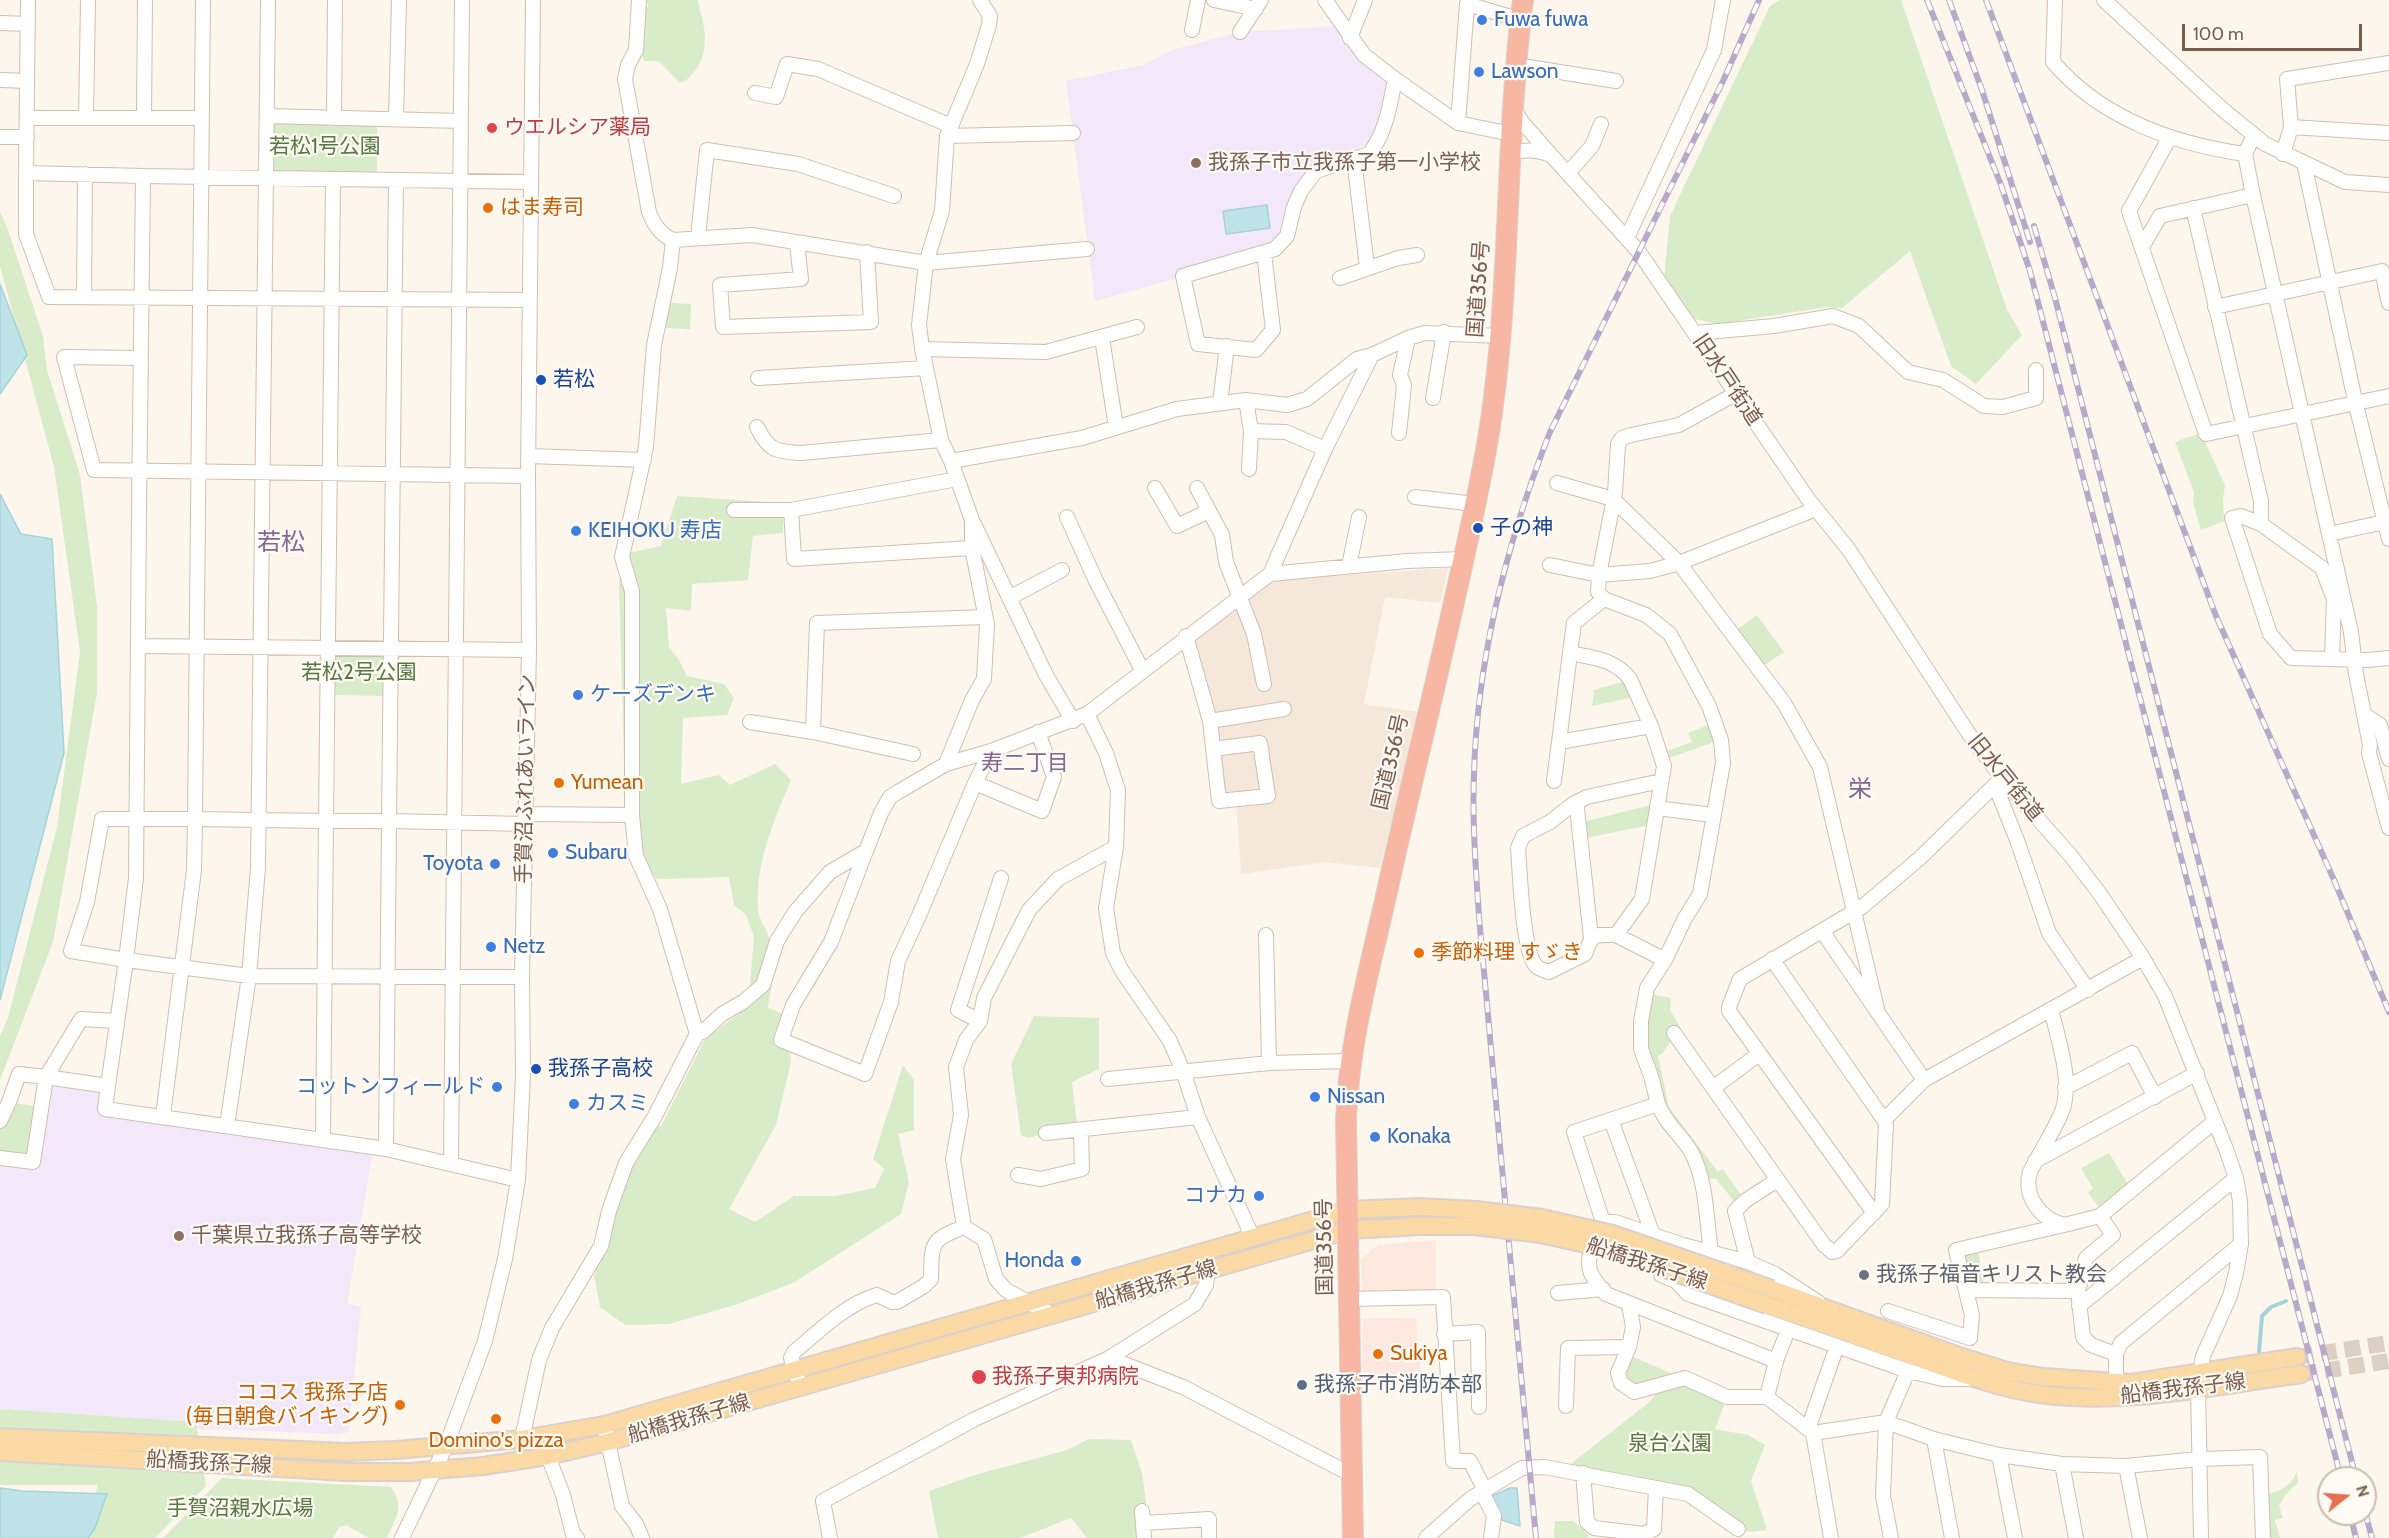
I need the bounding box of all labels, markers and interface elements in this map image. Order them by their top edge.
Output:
place label: Fuwa fuwa [1494,7,1588,33]
scale bar [2185,12,2365,50]
marker: Fuwa fuwa [1475,13,1489,27]
text: 100 m [2193,23,2244,45]
place label: Lawson [1491,59,1559,85]
marker: Lawson [1472,65,1486,79]
place label: ウエルシア薬局 [504,115,651,141]
marker: ウエルシア薬局 [485,121,499,135]
park label: 若松1号公園 [269,134,381,160]
place label: 我孫子市立我孫子第一小学校 [1208,150,1481,176]
marker: 我孫子市立我孫子第一小学校 [1189,156,1203,170]
place label: はま寿司 [500,195,584,221]
marker: はま寿司 [481,201,495,215]
street label: 国道356号 [1463,239,1495,339]
street label: 旧水戸街道 [1687,329,1767,431]
place label: 若松 [553,367,595,393]
marker: 若松 [534,373,548,387]
place label: 子の神 [1490,515,1553,541]
place label: KEIHOKU 寿店 [588,518,722,544]
marker: 子の神 [1471,521,1485,535]
marker: KEIHOKU 寿店 [569,524,583,538]
district label: 若松 [257,529,305,557]
park label: 若松2号公園 [301,660,417,686]
street label: 手賀沼ふれあいライン [512,674,540,884]
place label: ケーズデンキ [590,682,716,708]
marker: ケーズデンキ [571,688,585,702]
street label: 国道356号 [1368,712,1414,812]
street label: 旧水戸街道 [1962,729,2048,827]
district label: 寿二丁目 [981,751,1069,777]
place label: Yumean [571,770,644,796]
marker: Yumean [552,776,566,790]
district label: 栄 [1848,776,1872,804]
place label: Subaru [565,840,628,866]
marker: Subaru [546,846,560,860]
place label: Toyota [423,851,483,877]
marker: Toyota [488,857,502,871]
place label: Netz [503,934,545,960]
marker: Netz [484,940,498,954]
place label: 季節料理 すゞき [1431,940,1583,966]
marker: 季節料理 すゞき [1412,946,1426,960]
place label: 我孫子高校 [548,1056,653,1082]
marker: 我孫子高校 [529,1062,543,1076]
place label: コットンフィールド [296,1074,485,1100]
marker: コットンフィールド [490,1080,504,1094]
place label: Nissan [1327,1084,1385,1110]
marker: Nissan [1308,1090,1322,1104]
place label: カスミ [586,1091,649,1117]
marker: カスミ [567,1097,581,1111]
place label: Konaka [1387,1124,1451,1150]
marker: Konaka [1368,1130,1382,1144]
place label: コナカ [1184,1183,1247,1209]
marker: コナカ [1252,1189,1266,1203]
street label: 国道356号 [1312,1198,1338,1296]
place label: 千葉県立我孫子高等学校 [191,1223,422,1249]
marker: 千葉県立我孫子高等学校 [172,1229,186,1243]
street label: 船橋我孫子線 [1583,1233,1711,1295]
place label: Honda [1004,1248,1064,1274]
marker: Honda [1069,1254,1083,1268]
street label: 船橋我孫子線 [1092,1256,1220,1314]
place label: 我孫子福音キリスト教会 [1876,1262,2107,1288]
marker: 我孫子福音キリスト教会 [1857,1268,1871,1282]
place label: Sukiya [1390,1341,1448,1367]
marker: Sukiya [1371,1347,1385,1361]
place label: 我孫子東邦病院 [992,1364,1139,1390]
marker: 我孫子東邦病院 [970,1368,988,1386]
street label: 船橋我孫子線 [2119,1369,2247,1409]
place label: 我孫子市消防本部 [1314,1372,1482,1398]
marker: 我孫子市消防本部 [1295,1378,1309,1392]
place label: ココス 我孫子店 (毎日朝食バイキング) [186,1380,388,1430]
street label: 船橋我孫子線 [625,1390,753,1448]
marker: ココス 我孫子店 (毎日朝食バイキング) [393,1398,407,1412]
marker: Domino's pizza [489,1412,503,1426]
place label: Domino's pizza [428,1428,564,1454]
park label: 泉台公園 [1628,1431,1712,1457]
street label: 船橋我孫子線 [145,1447,273,1479]
north arrow [2317,1466,2377,1526]
text: N [2352,1483,2374,1499]
park label: 手賀沼親水広場 [167,1496,313,1522]

